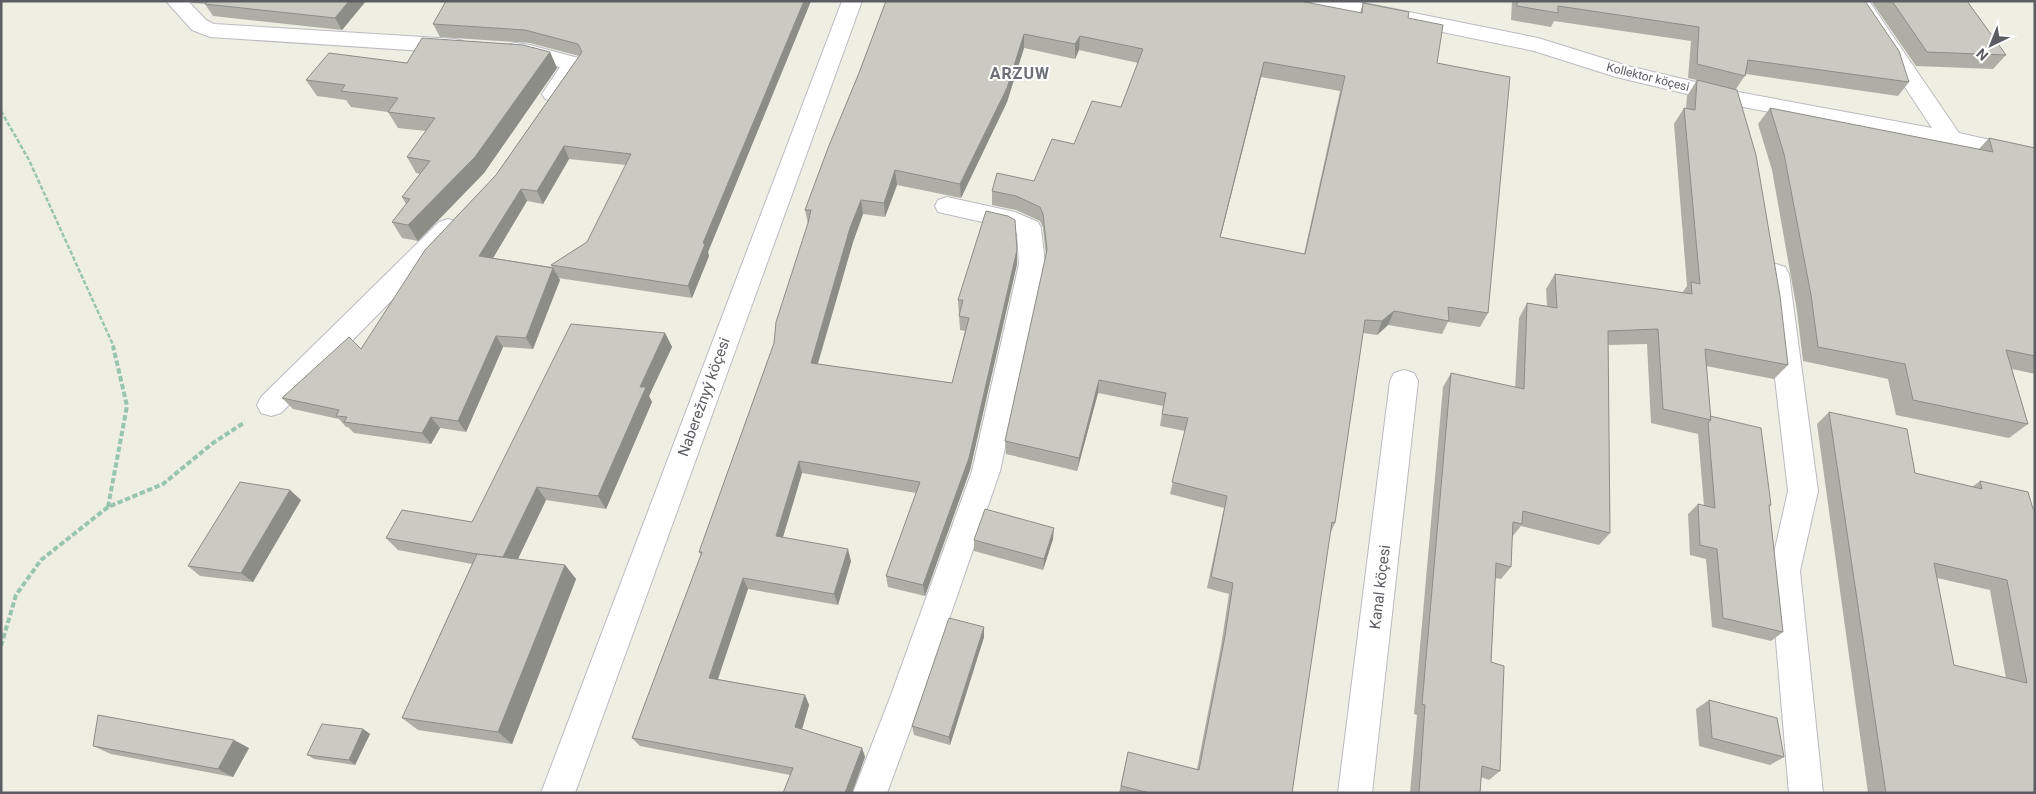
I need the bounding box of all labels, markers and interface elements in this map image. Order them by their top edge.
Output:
north arrow [1966,20,2016,70]
text: N [1973,45,1991,64]
street label: Kollektor köçesi [1605,60,1691,94]
district label: ARZUW [990,64,1050,83]
street label: Naberežnyý köçesi [674,335,734,459]
street label: Kanal köçesi [1366,544,1394,630]

